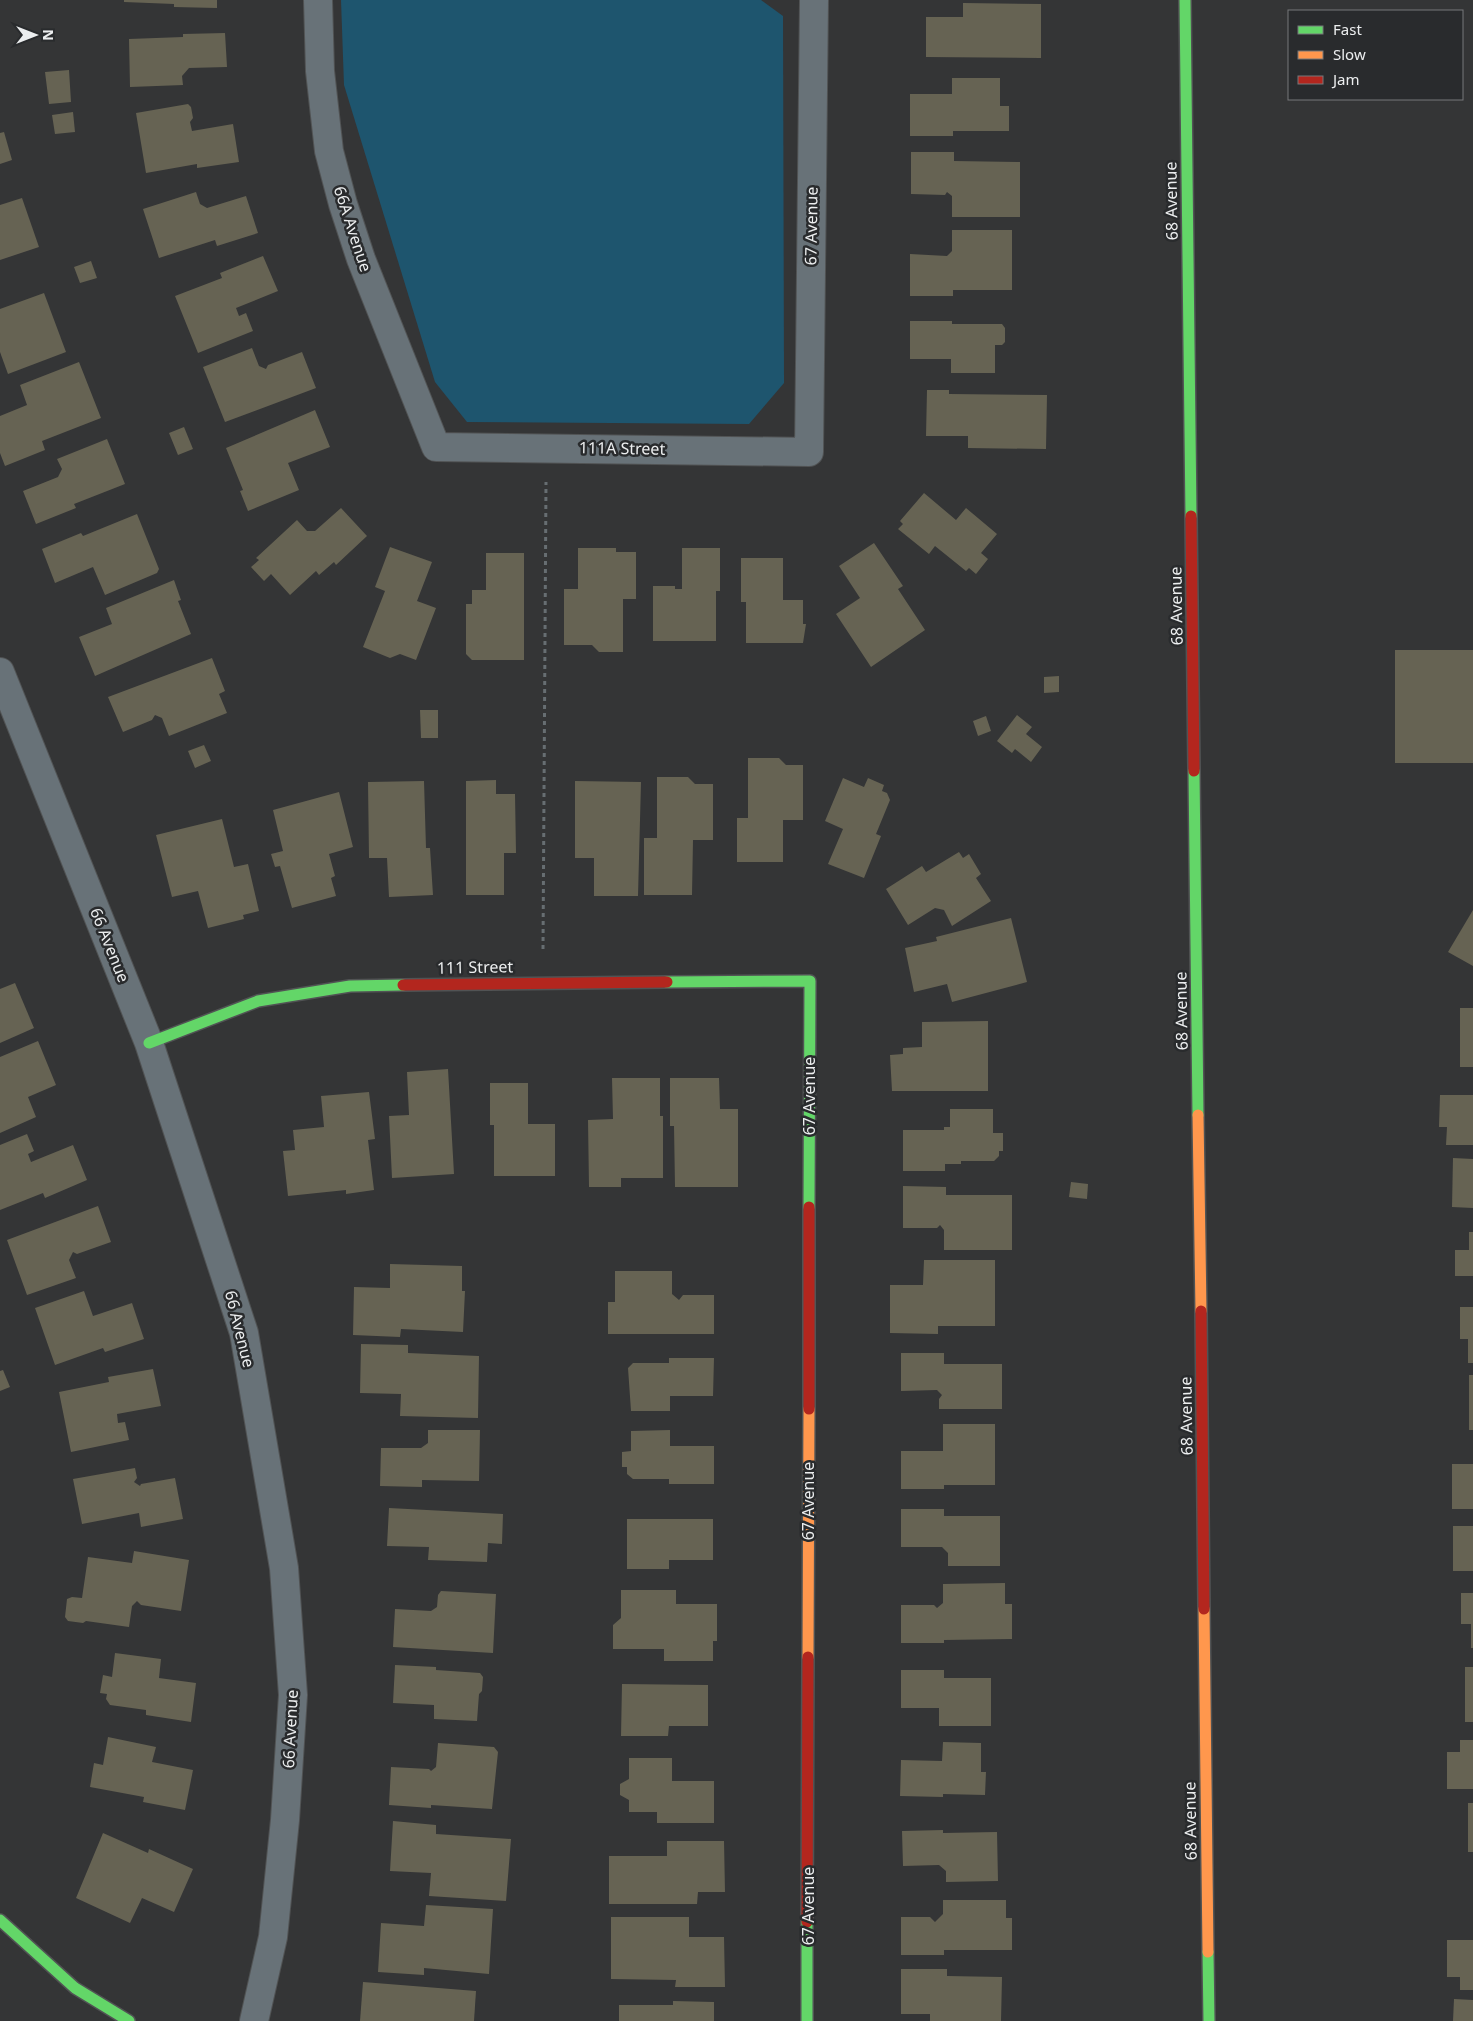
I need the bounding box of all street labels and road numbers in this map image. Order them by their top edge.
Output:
street label: 68 Avenue [1159,161,1183,241]
street label: 66A Avenue [329,183,377,275]
street label: 67 Avenue [799,186,823,266]
street label: 111A Street [579,436,666,460]
street label: 68 Avenue [1164,566,1188,646]
street label: 66 Avenue [85,904,135,986]
street label: 111 Street [437,955,514,979]
street label: 68 Avenue [1169,971,1193,1051]
street label: 67 Avenue [798,1057,820,1135]
street label: 66 Avenue [220,1288,260,1370]
street label: 68 Avenue [1174,1376,1198,1456]
street label: 67 Avenue [797,1462,819,1540]
street label: 66 Avenue [277,1689,303,1769]
street label: 68 Avenue [1178,1781,1202,1861]
street label: 67 Avenue [797,1867,819,1945]

